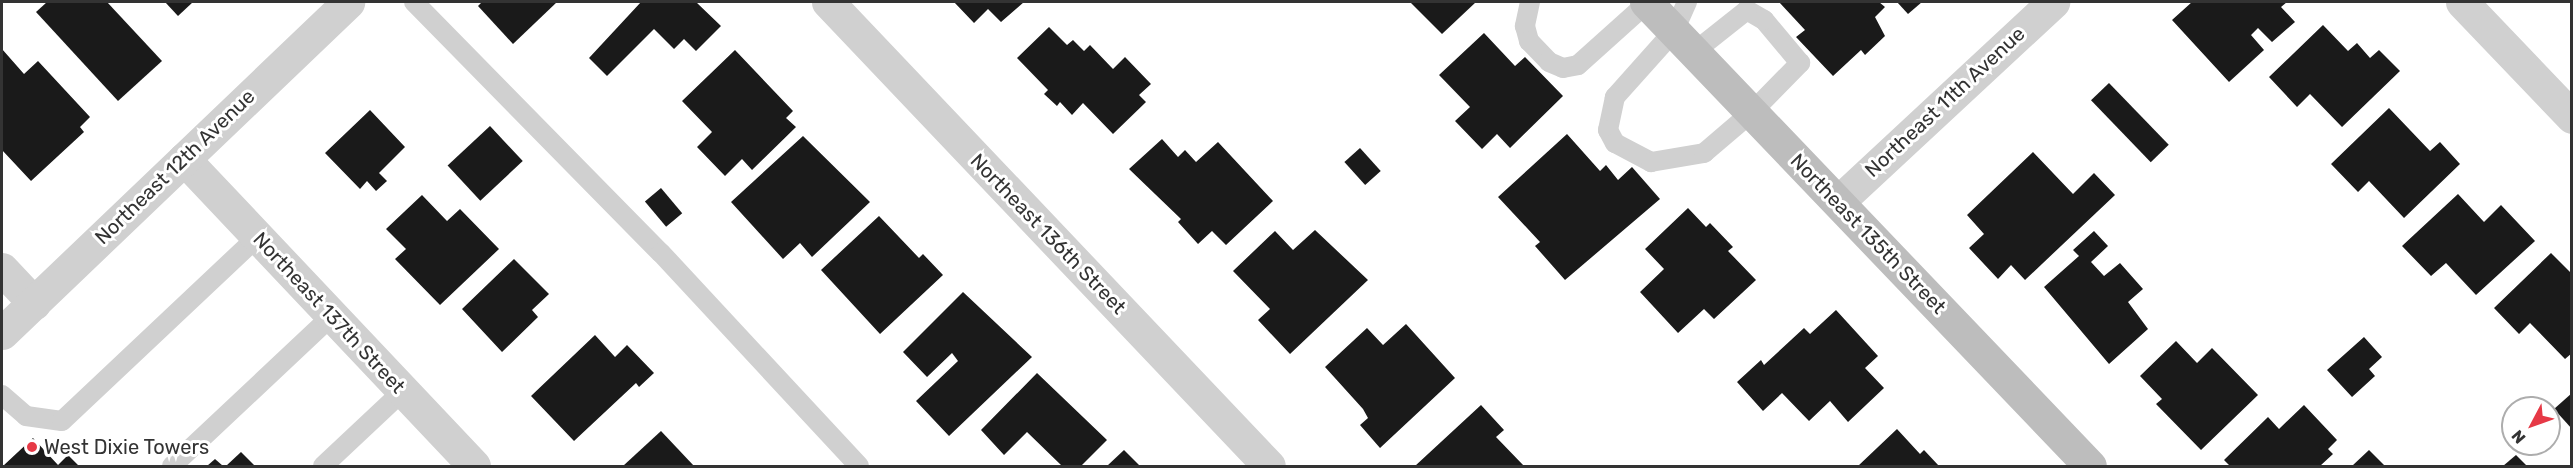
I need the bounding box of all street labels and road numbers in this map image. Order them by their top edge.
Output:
street label: Northeast 11th Avenue [1860,22,2030,182]
street label: Northeast 12th Avenue [90,84,260,250]
street label: Northeast 136th Street [965,149,1131,319]
street label: Northeast 135th Street [1785,149,1951,319]
street label: Northeast 137th Street [248,227,410,399]

